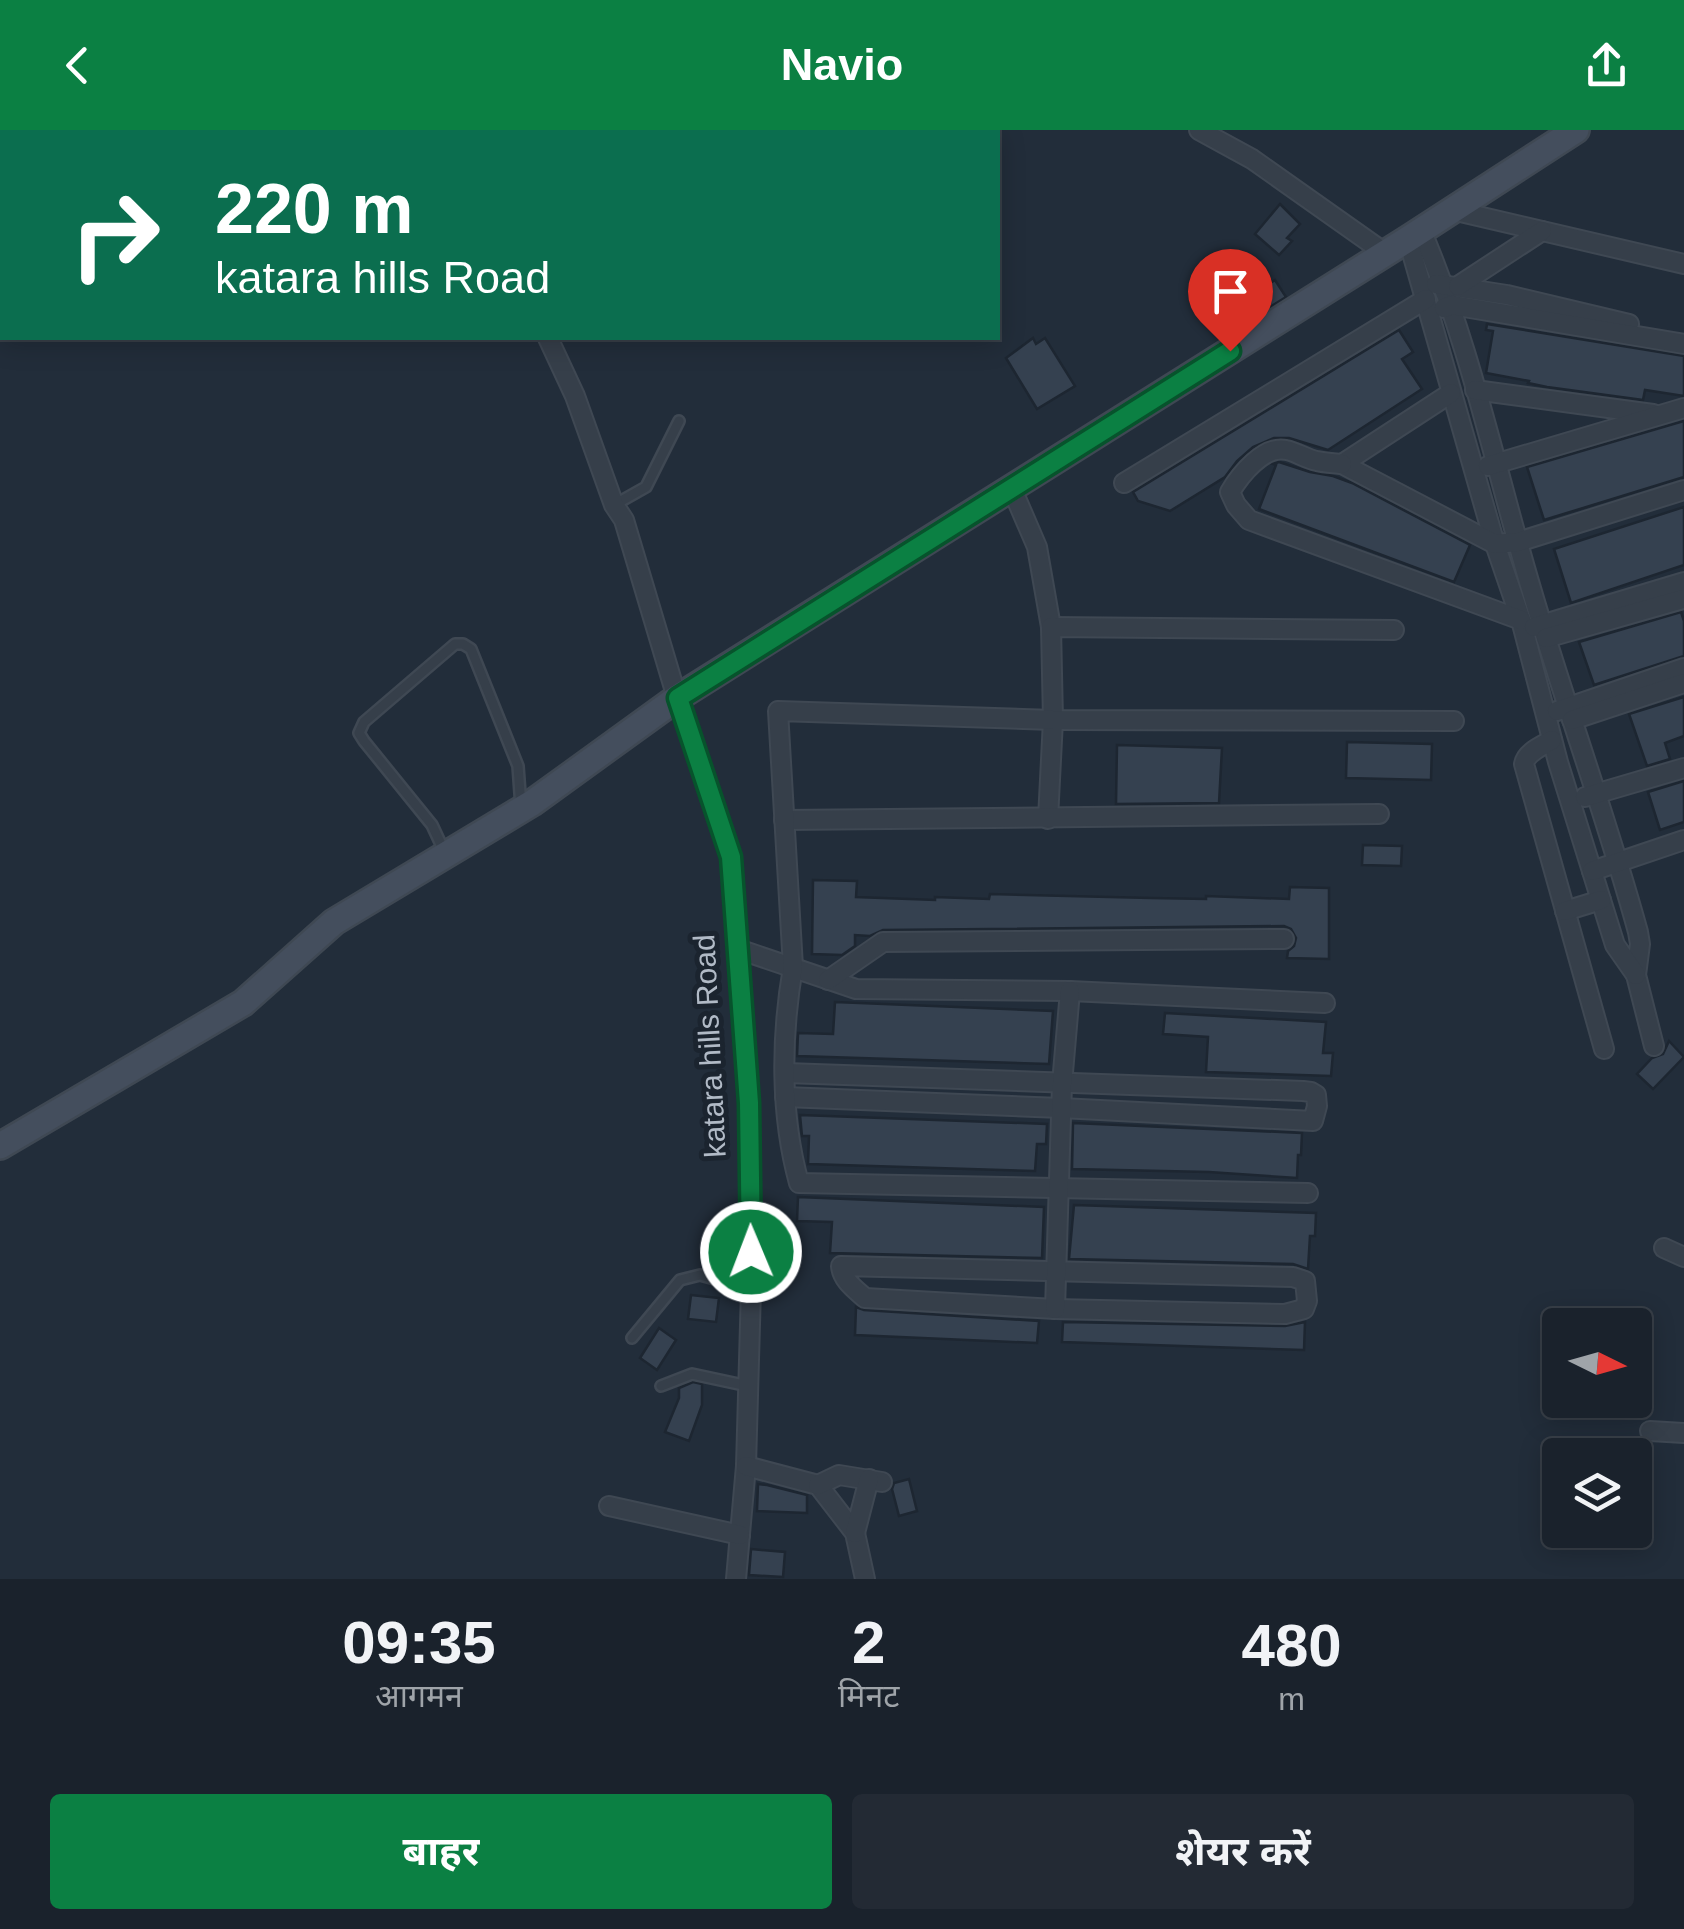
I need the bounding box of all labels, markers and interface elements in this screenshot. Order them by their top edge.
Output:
icon: back [50,38,105,93]
icon: share [1579,38,1634,93]
text: Navio [781,39,903,90]
icon: right [50,170,180,300]
text: 220 m [215,170,413,248]
pin [1188,249,1273,352]
text: katara hills Road [215,252,550,303]
icon: arrive [1203,264,1258,319]
street label: katara hills Road [687,934,732,1158]
position arrow [699,1200,803,1304]
north arrow [1542,1308,1652,1418]
map controls [1542,1308,1652,1548]
button: layers [1542,1438,1652,1548]
text: 09:35 [342,1609,496,1676]
text: 2 [852,1609,885,1676]
text: 480 [1242,1612,1342,1679]
text: आगमन [375,1678,463,1714]
text: मिनट [838,1678,899,1714]
text: m [1278,1681,1305,1717]
button: बाहर [50,1794,832,1909]
button: शेयर करें [852,1794,1634,1909]

